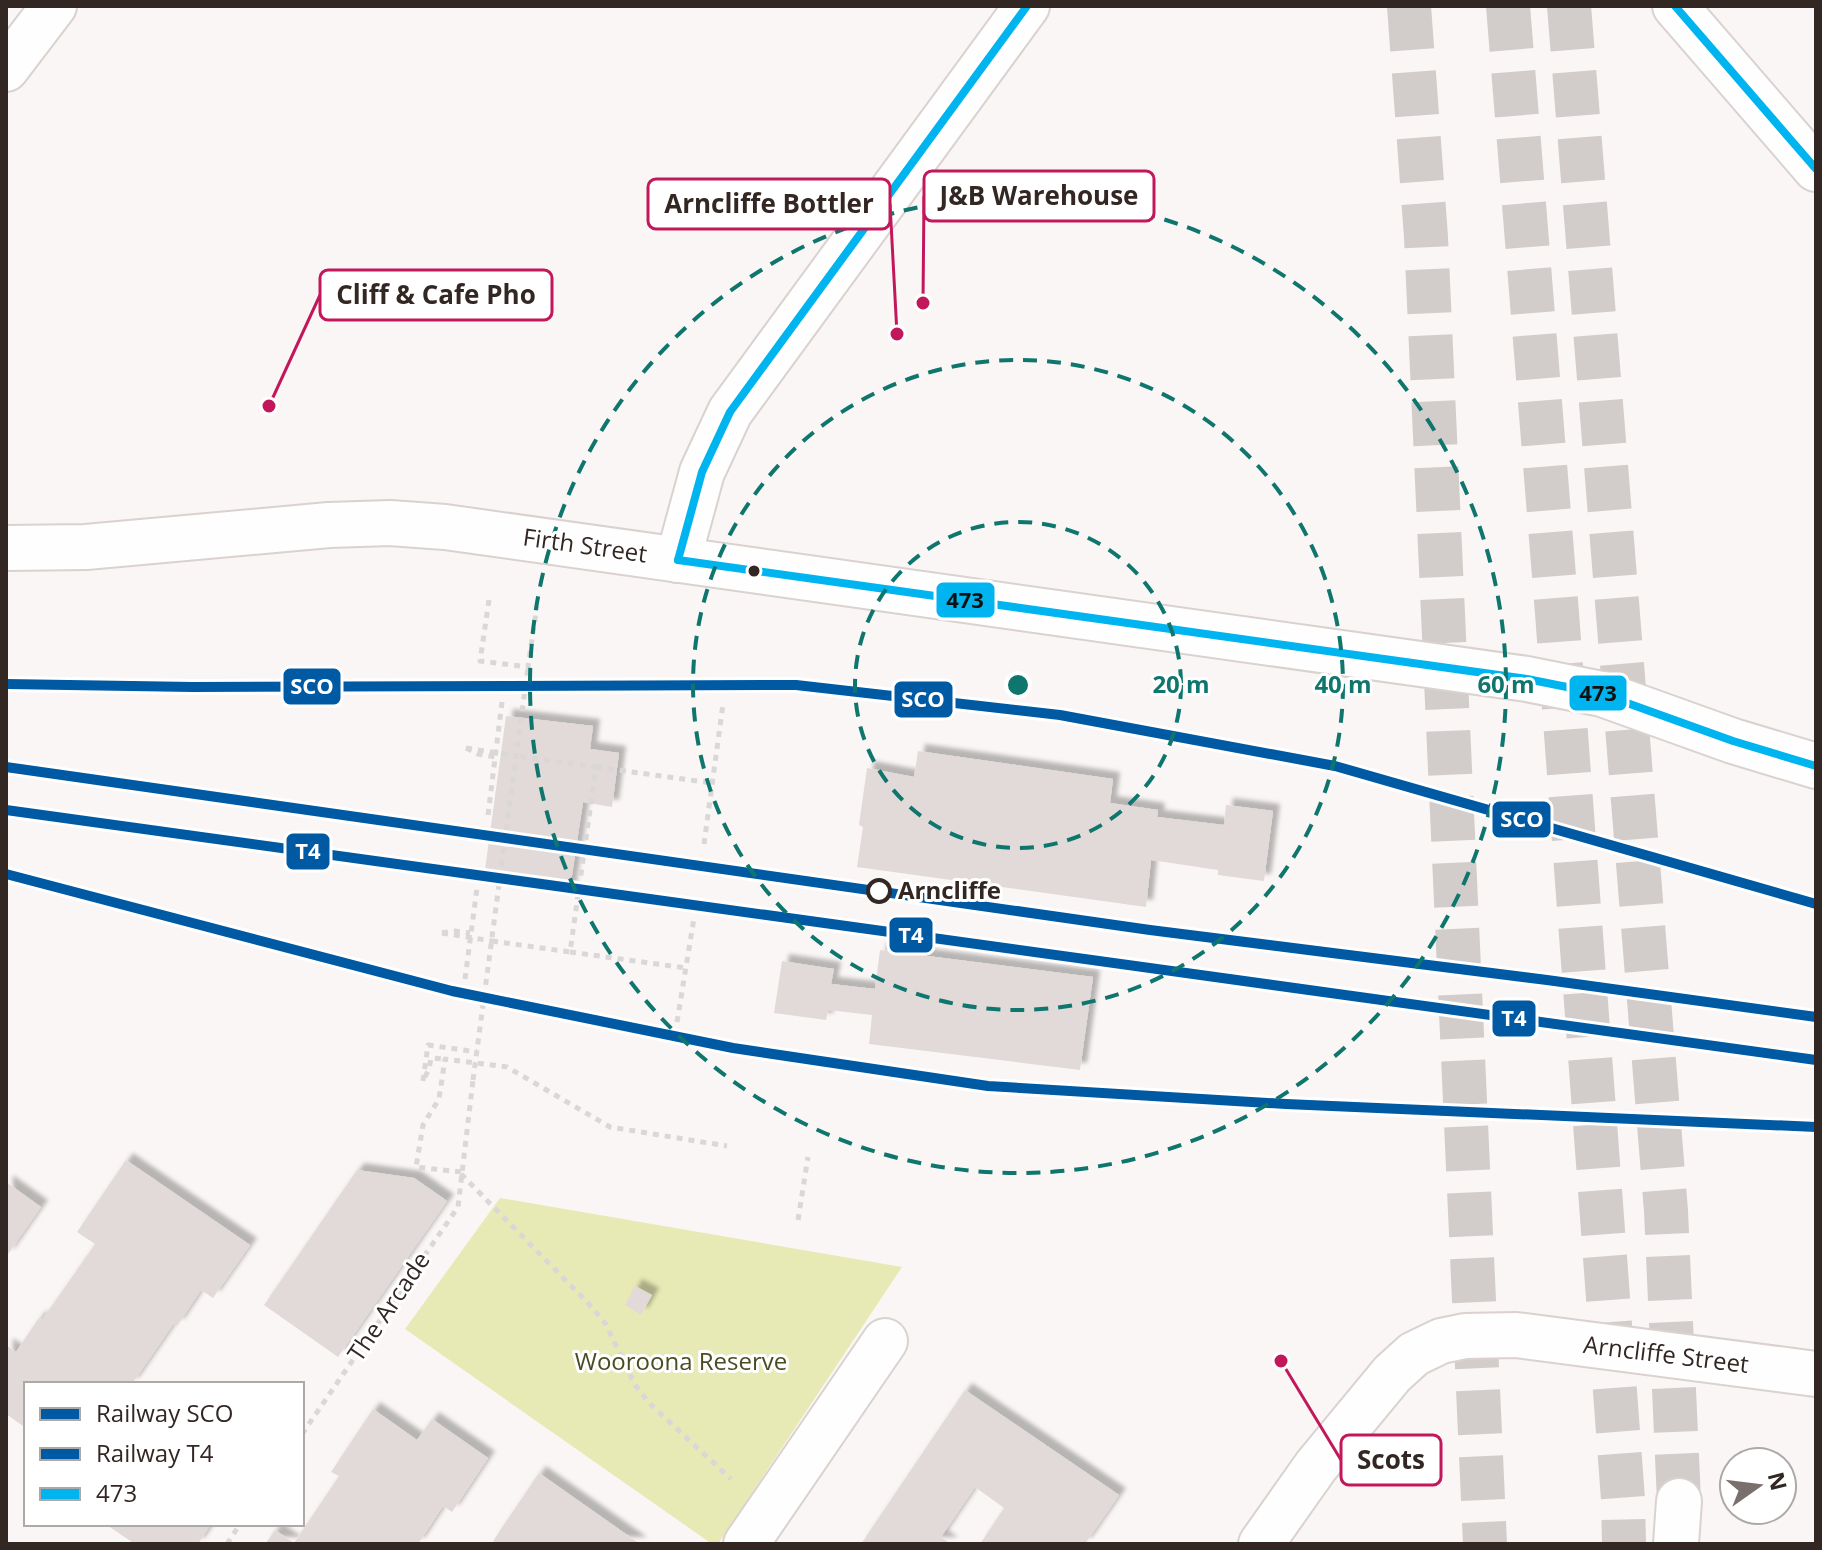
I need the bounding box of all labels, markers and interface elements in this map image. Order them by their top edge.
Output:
callout: J&B Warehouse [924,171,1154,221]
text: J&B Warehouse [938,177,1138,213]
callout: Arncliffe Bottler [648,179,890,229]
text: Arncliffe Bottler [664,185,874,221]
callout: Cliff & Cafe Pho [320,270,552,320]
text: Cliff & Cafe Pho [336,276,536,312]
street label: Firth Street [521,519,649,570]
unlabelled marker [746,563,762,579]
line badge: 473 [935,581,996,619]
text: 473 [946,584,984,614]
line badge: SCO [282,667,342,706]
text: 20 m [1152,667,1210,700]
text: 40 m [1314,667,1372,700]
text: 60 m [1477,667,1535,700]
text: SCO [290,670,334,700]
centre of rings [1004,671,1032,699]
line badge: 473 [1568,674,1628,712]
text: 473 [1579,677,1617,707]
line badge: SCO [893,680,954,719]
text: SCO [901,683,945,713]
line badge: SCO [1491,800,1552,839]
text: SCO [1500,803,1544,833]
line badge: T4 [285,832,331,871]
text: T4 [295,835,321,865]
place label: Arncliffe [898,873,1001,906]
marker: Arncliffe [867,879,891,903]
line badge: T4 [888,916,934,954]
text: T4 [898,919,924,949]
line badge: T4 [1491,999,1537,1038]
text: T4 [1501,1002,1527,1032]
street label: The Arcade [339,1245,437,1367]
street label: Arncliffe Street [1582,1327,1751,1380]
park label: Wooroona Reserve [575,1344,787,1377]
legend [24,1382,304,1526]
text: Railway SCO [96,1396,233,1429]
callout: Scots [1341,1435,1441,1485]
text: Railway T4 [96,1436,214,1469]
text: Scots [1357,1441,1425,1477]
north arrow [1718,1446,1798,1526]
text: N [1762,1469,1795,1493]
text: 473 [96,1476,137,1509]

